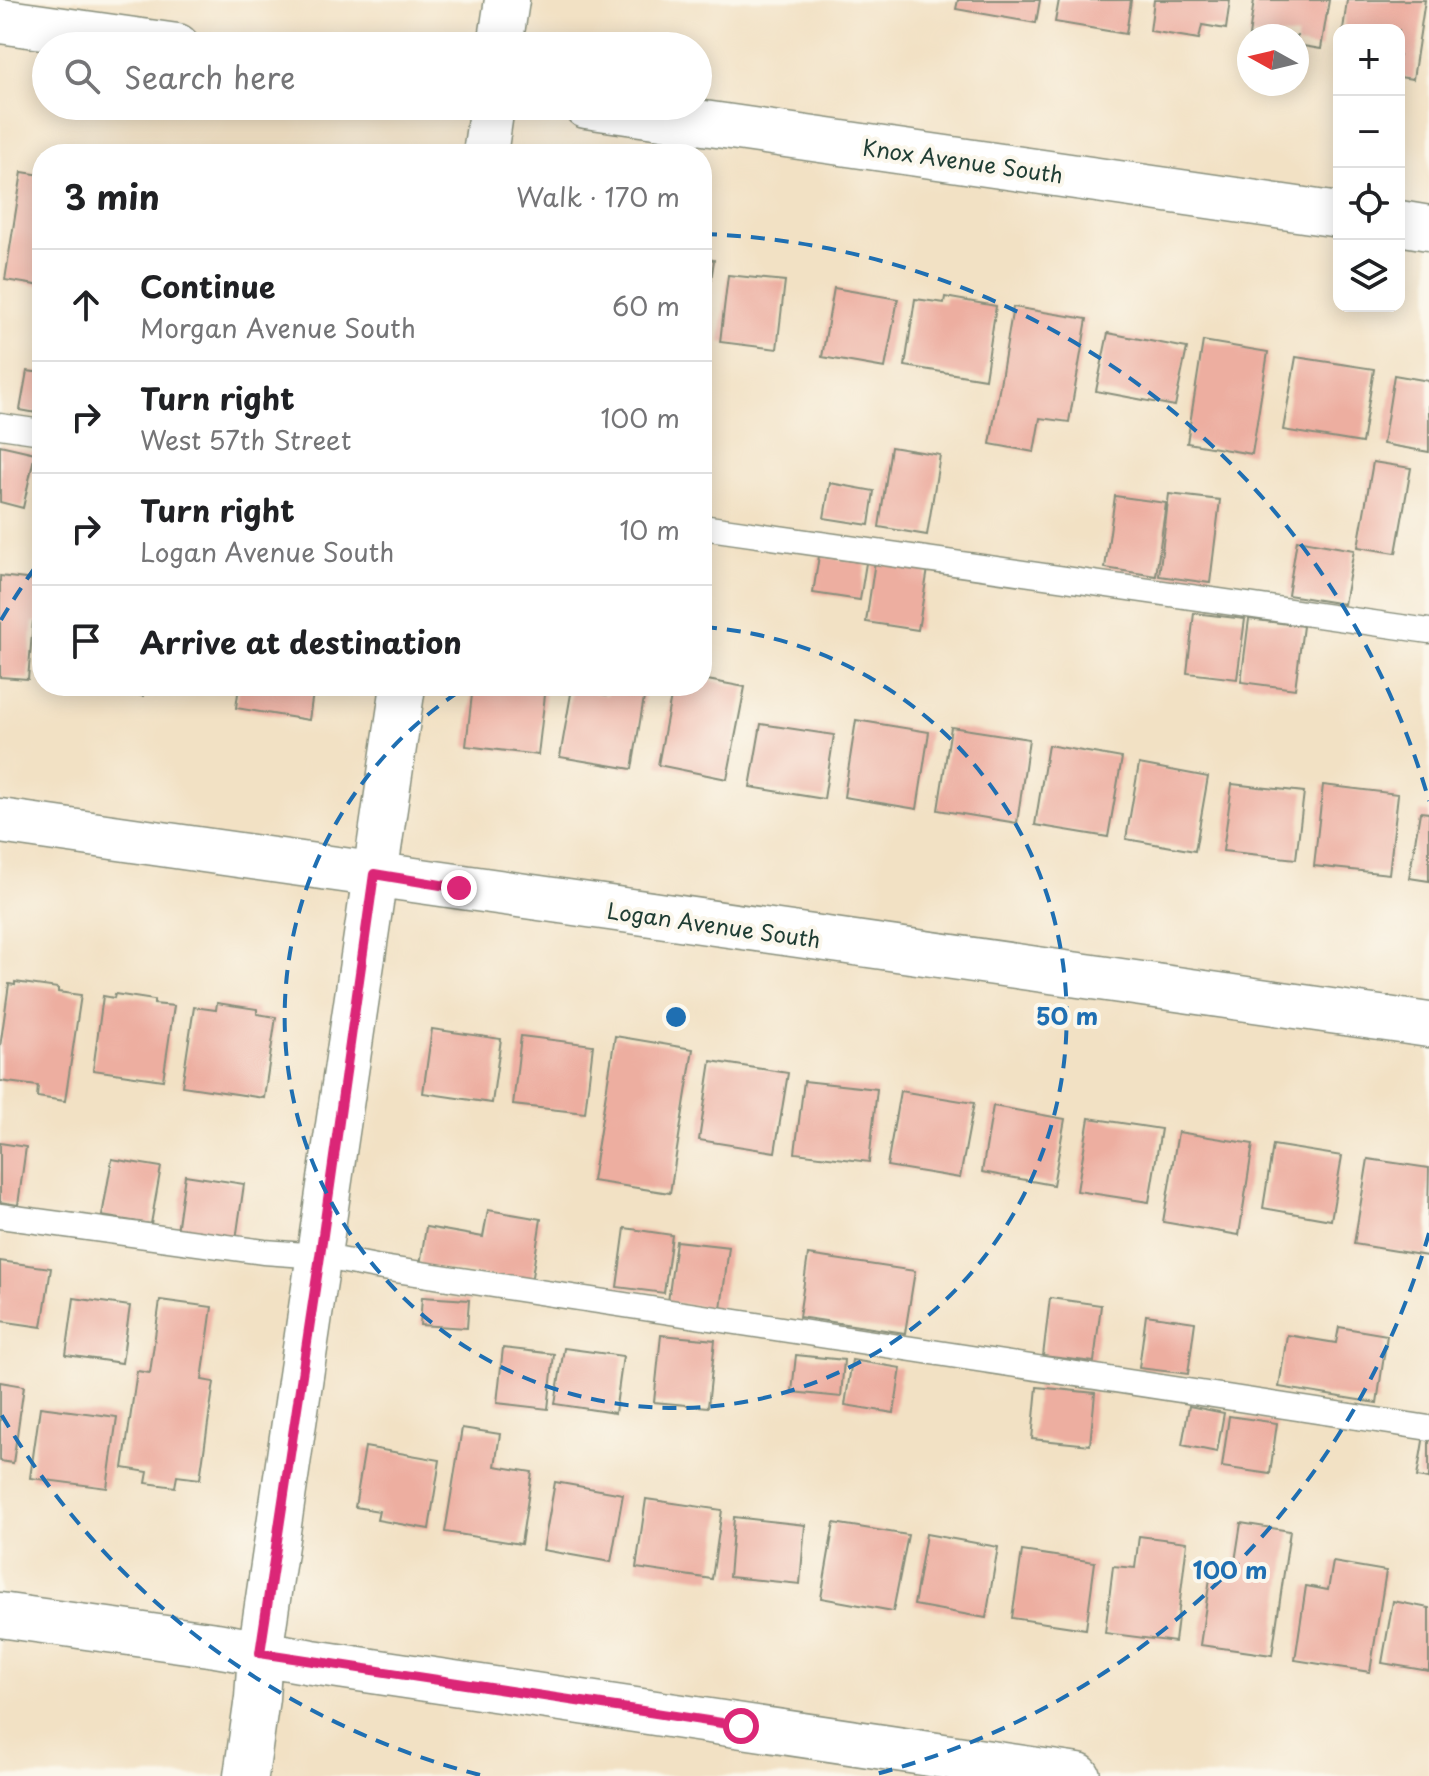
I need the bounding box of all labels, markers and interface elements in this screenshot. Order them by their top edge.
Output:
north arrow [1237,24,1309,96]
map controls [1333,24,1405,312]
button: + [1333,24,1405,96]
search box [32,32,712,120]
icon: search [60,54,104,98]
text: Search here [124,54,296,99]
button: − [1333,96,1405,168]
street label: Knox Avenue South [861,130,1065,190]
button: locate [1333,168,1405,240]
text: 3 min [64,170,160,222]
text: Walk · 170 m [516,177,680,216]
button: layers [1333,240,1405,312]
text: Continue [140,263,275,308]
icon: ahead [64,283,108,327]
text: 60 m [612,286,680,325]
text: Morgan Avenue South [140,308,416,347]
text: Turn right [140,375,295,420]
icon: right [64,395,108,439]
text: 100 m [600,398,680,437]
text: West 57th Street [140,420,351,459]
text: Turn right [140,487,295,532]
icon: right [64,507,108,551]
text: 10 m [619,510,680,549]
text: Logan Avenue South [140,532,394,571]
icon: arrive [64,619,108,663]
text: Arrive at destination [140,619,462,664]
route end [441,870,477,906]
street label: Logan Avenue South [605,893,823,955]
text: 50 m [1036,997,1098,1033]
centre of rings [662,1003,690,1031]
text: 100 m [1193,1551,1267,1587]
route start [723,1708,759,1744]

